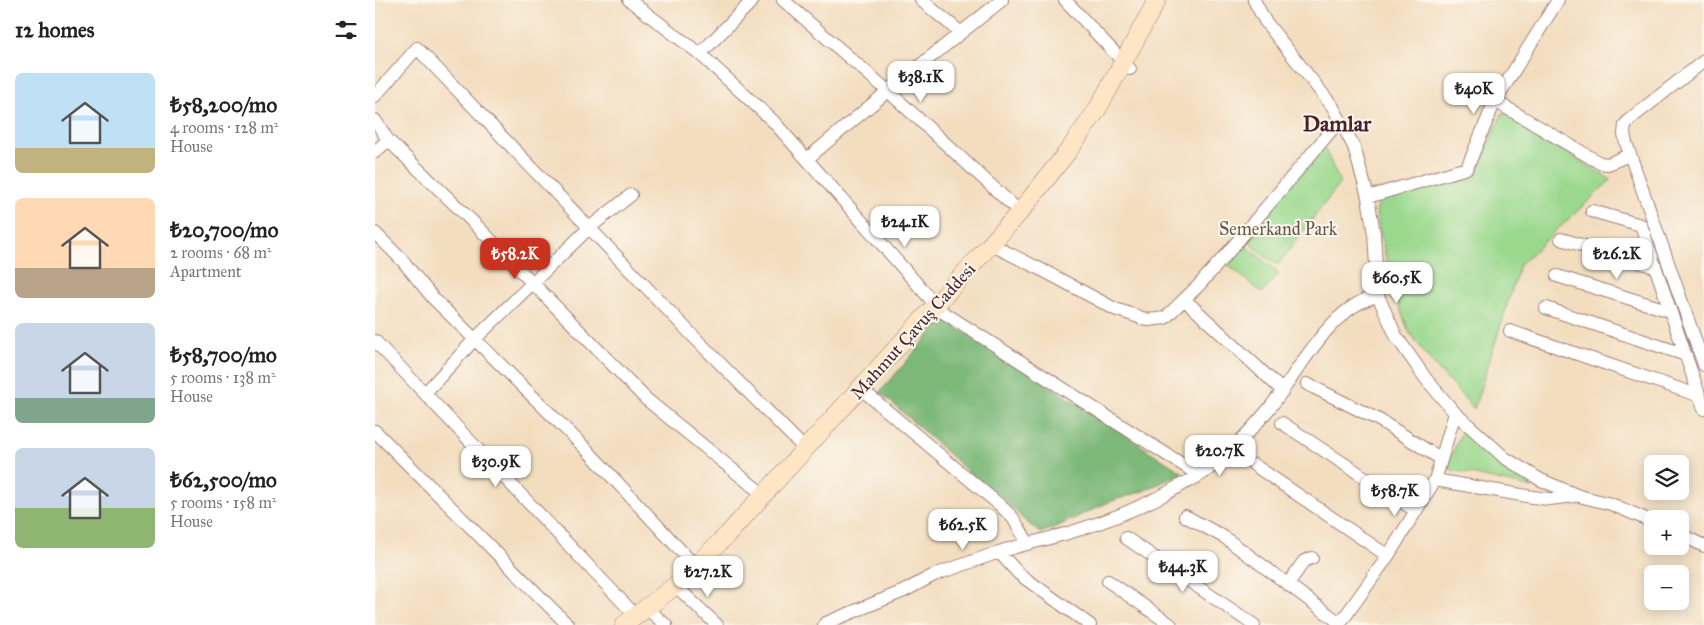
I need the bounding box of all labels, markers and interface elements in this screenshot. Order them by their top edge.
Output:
icon: filters [332,16,360,44]
text: 12 homes [15,17,94,43]
pin: ₺38.1K [880,61,962,103]
text: ₺38.1K [898,67,944,86]
pin: ₺40K [1444,72,1504,115]
text: ₺40K [1455,79,1493,98]
text: ₺58,200/mo [170,92,277,118]
icon: home [55,93,115,153]
district label: Damlar [1303,110,1372,137]
text: 4 rooms · 128 m² [170,118,279,137]
text: House [170,137,213,156]
pin: ₺24.1K [864,206,946,248]
text: ₺24.1K [881,212,929,231]
text: ₺20,700/mo [170,217,278,243]
icon: home [55,218,115,278]
park label: Semerkand Park [1219,218,1338,240]
pin: ₺58.2K [474,238,556,280]
pin: ₺26.2K [1576,238,1658,280]
text: 2 rooms · 68 m² [170,243,271,262]
text: ₺58.2K [491,244,539,263]
text: ₺26.2K [1593,244,1641,263]
street label: Mahmut Çavuş Caddesi [846,258,980,404]
text: Apartment [170,262,242,281]
pin: ₺60.5K [1356,262,1438,304]
text: ₺60.5K [1373,268,1421,287]
text: ₺58,700/mo [170,342,277,368]
icon: home [55,343,115,403]
text: 5 rooms · 138 m² [170,368,276,387]
text: House [170,387,213,406]
pin: ₺20.7K [1179,434,1261,477]
text: ₺20.7K [1196,441,1244,460]
pin: ₺30.9K [455,446,537,488]
text: ₺30.9K [472,452,520,471]
map controls [1644,455,1689,610]
button: layers [1644,455,1689,500]
text: ₺62,500/mo [170,467,277,493]
icon: home [55,468,115,528]
pin: ₺58.7K [1354,474,1436,517]
text: ₺58.7K [1371,481,1419,500]
text: 5 rooms · 158 m² [170,493,276,512]
pin: ₺62.5K [922,508,1004,551]
button: + [1644,510,1689,555]
text: House [170,512,213,531]
text: ₺62.5K [939,515,987,534]
pin: ₺44.3K [1142,550,1224,593]
pin: ₺27.2K [667,556,749,598]
text: ₺44.3K [1159,557,1207,576]
text: ₺27.2K [684,562,732,581]
button: − [1644,565,1689,610]

